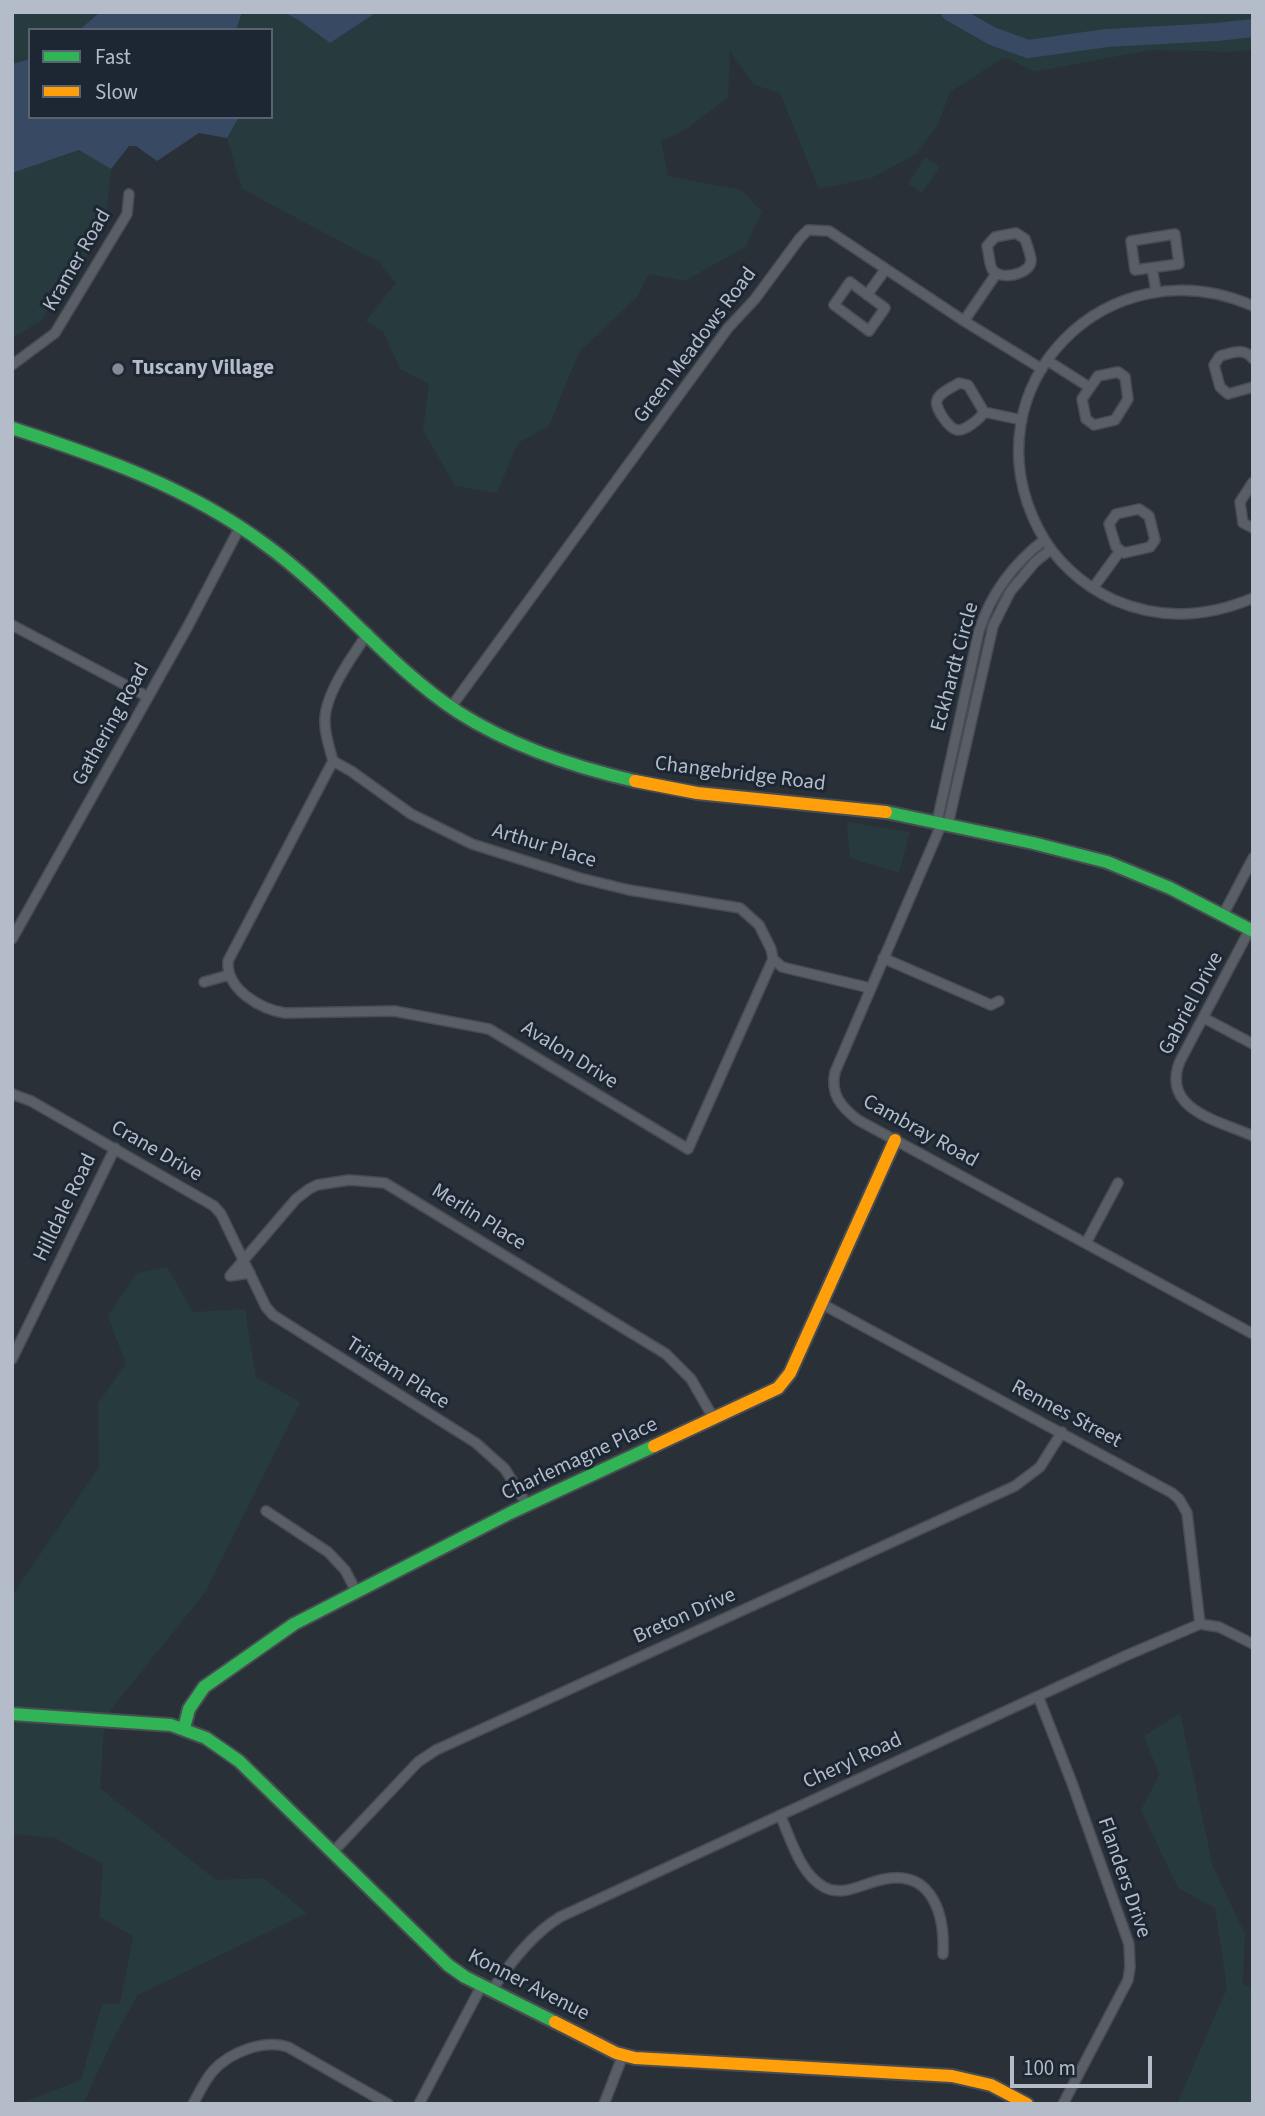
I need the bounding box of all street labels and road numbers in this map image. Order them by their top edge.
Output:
street label: Kramer Road [39,205,117,317]
street label: Green Meadows Road [629,263,763,429]
street label: Eckhardt Circle [927,600,985,734]
street label: Gathering Road [68,659,156,791]
street label: Changebridge Road [653,752,827,798]
street label: Arthur Place [489,819,599,875]
street label: Gabriel Drive [1154,948,1230,1060]
street label: Avalon Drive [516,1016,622,1096]
street label: Cambray Road [858,1090,982,1174]
street label: Crane Drive [106,1116,206,1188]
street label: Hilldale Road [29,1150,103,1266]
street label: Merlin Place [426,1179,530,1257]
street label: Tristam Place [341,1332,453,1416]
street label: Rennes Street [1007,1375,1125,1455]
street label: Charlemagne Place [498,1413,662,1507]
street label: Breton Drive [630,1583,740,1651]
street label: Cheryl Road [800,1728,906,1796]
street label: Flanders Drive [1091,1815,1155,1941]
street label: Konner Avenue [463,1945,593,2027]

